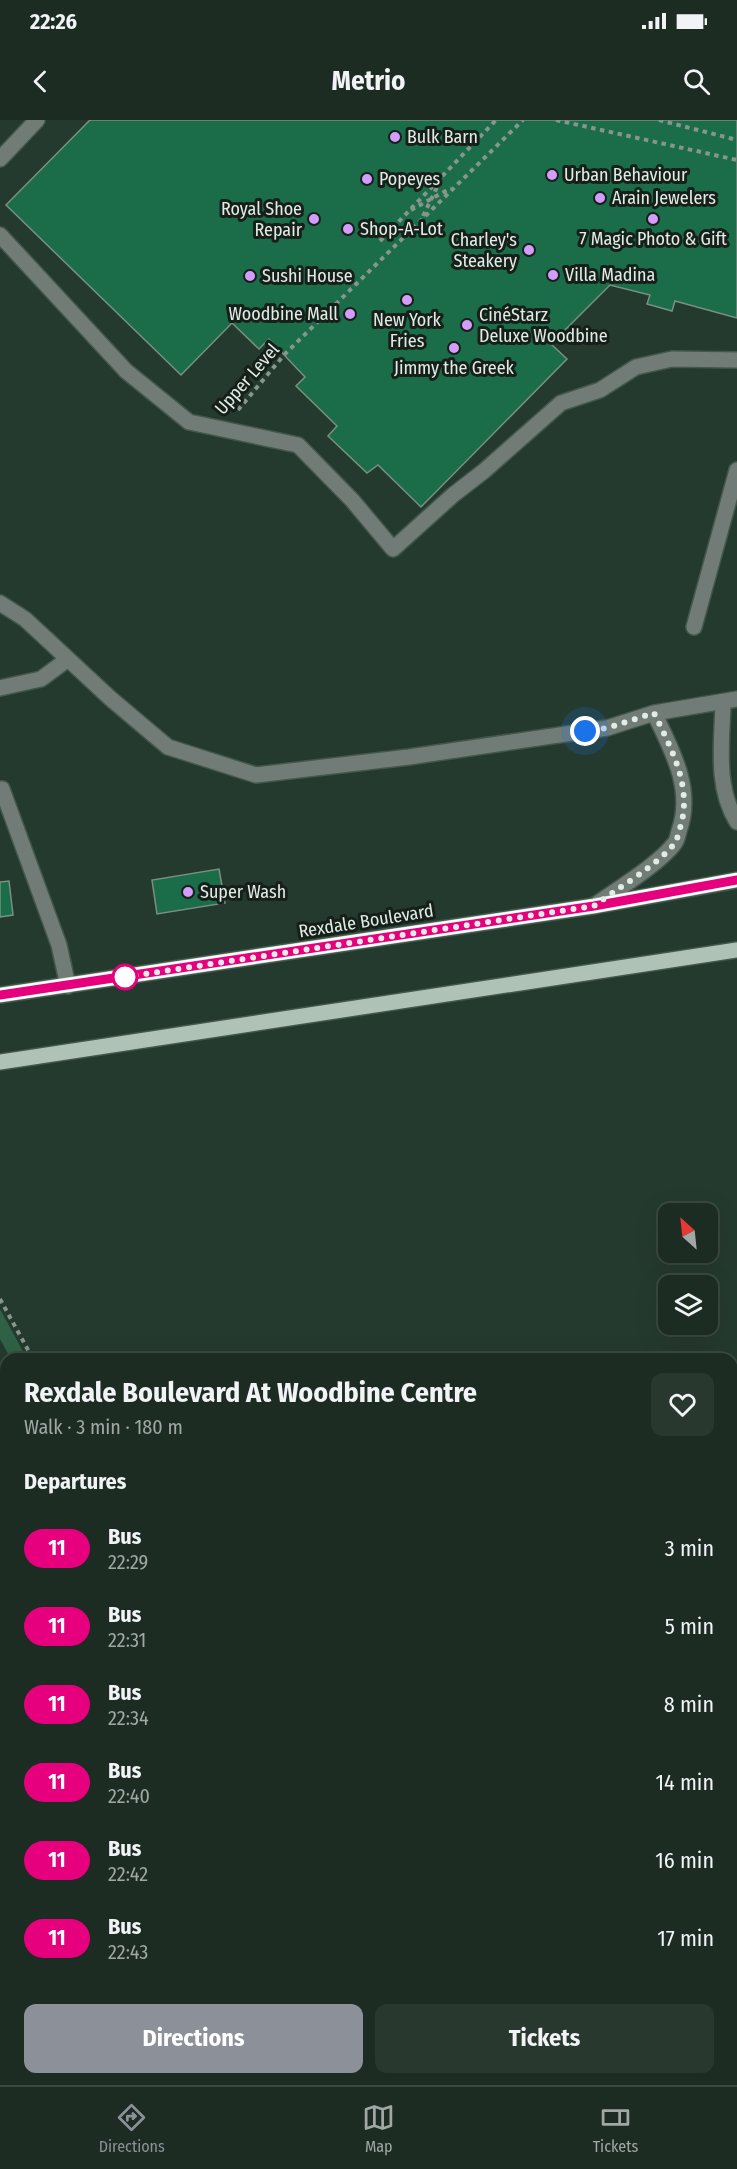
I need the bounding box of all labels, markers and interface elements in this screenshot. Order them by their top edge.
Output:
text: 22:26 [30,8,77,35]
icon: back [24,65,57,98]
text: Metrio [332,65,405,97]
icon: search [680,65,713,98]
place label: Bulk Barn [407,126,478,148]
marker: Bulk Barn [388,130,402,144]
place label: Urban Behaviour [564,164,688,186]
place label: Popeyes [379,168,441,190]
marker: Urban Behaviour [545,168,559,182]
marker: Popeyes [360,172,374,186]
place label: Arain Jewelers [612,187,716,209]
marker: Arain Jewelers [593,191,607,205]
place label: Royal Shoe Repair [221,198,303,241]
marker: Royal Shoe Repair [307,212,321,226]
marker: 7 Magic Photo & Gift [646,212,660,226]
place label: Shop-A-Lot [360,218,443,240]
marker: Shop-A-Lot [341,222,355,236]
place label: 7 Magic Photo & Gift [579,228,727,250]
place label: Charley's Steakery [451,229,517,272]
marker: Charley's Steakery [522,243,536,257]
place label: Villa Madina [565,264,655,286]
place label: Sushi House [262,265,353,287]
marker: Villa Madina [546,268,560,282]
marker: Sushi House [243,269,257,283]
marker: New York Fries [400,293,414,307]
place label: Woodbine Mall [228,303,338,325]
place label: CinéStarz Deluxe Woodbine [479,304,608,347]
marker: Woodbine Mall [343,307,357,321]
place label: New York Fries [373,309,442,352]
marker: CinéStarz Deluxe Woodbine [460,318,474,332]
street label: Upper Level [210,339,284,419]
marker: Jimmy the Greek [447,341,461,355]
place label: Jimmy the Greek [394,357,515,379]
your location [570,716,600,746]
place label: Super Wash [200,881,286,903]
marker: Super Wash [181,885,195,899]
street label: Rexdale Boulevard [297,899,435,943]
unlabelled marker [112,964,138,990]
north arrow [658,1203,718,1263]
map controls [658,1203,718,1335]
button: layers [658,1275,718,1335]
button: heart [651,1373,714,1436]
text: Rexdale Boulevard At Woodbine Centre [24,1376,477,1409]
text: Walk · 3 min · 180 m [24,1415,183,1439]
text: Departures [24,1468,126,1495]
text: Bus [108,1523,141,1550]
text: 11 [48,1535,66,1561]
text: 3 min [665,1535,714,1562]
text: 22:29 [108,1550,148,1574]
text: Bus [108,1601,141,1628]
text: 11 [48,1613,66,1639]
text: 5 min [665,1613,714,1640]
text: 22:31 [108,1628,146,1652]
text: Bus [108,1679,141,1706]
text: 11 [48,1691,66,1717]
text: 8 min [664,1691,714,1718]
text: 22:34 [108,1706,149,1730]
text: Bus [108,1757,141,1784]
text: 11 [48,1769,66,1795]
text: 14 min [656,1769,714,1796]
text: 22:40 [108,1784,150,1808]
text: Bus [108,1835,141,1862]
text: 11 [48,1847,66,1873]
text: 16 min [655,1847,714,1874]
text: 22:42 [108,1862,148,1886]
text: Bus [108,1913,141,1940]
text: 11 [48,1925,66,1951]
text: 17 min [657,1925,714,1952]
text: 22:43 [108,1940,148,1964]
button: Directions [24,2004,363,2073]
button: Tickets [375,2004,714,2073]
tab: Directions [99,2101,165,2156]
tab: Map [362,2101,395,2156]
tab: Tickets [593,2101,638,2156]

